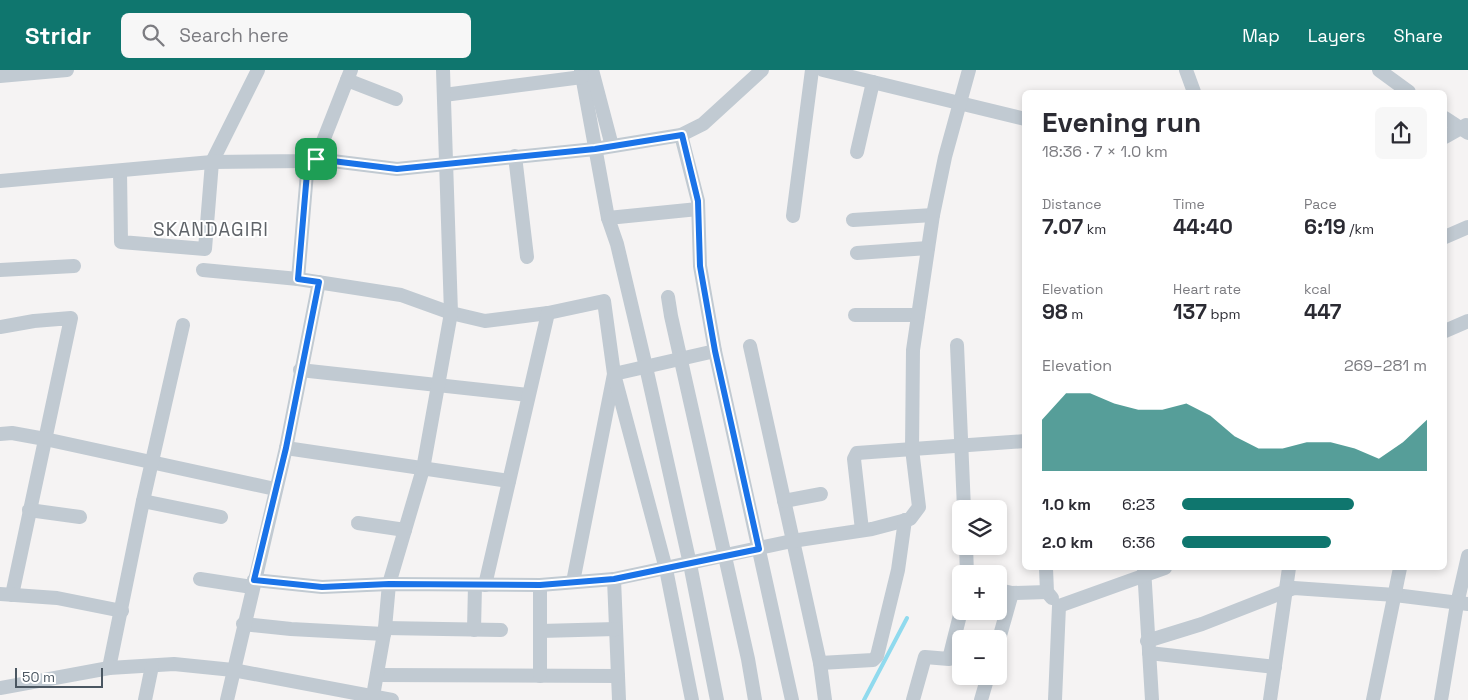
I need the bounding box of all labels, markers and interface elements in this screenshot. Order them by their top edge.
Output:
search box [121,13,471,58]
text: Stridr [25,20,91,51]
icon: search [139,21,167,49]
text: Search here [179,23,289,48]
text: Map [1242,24,1280,47]
text: Layers [1308,24,1365,47]
text: Share [1393,24,1443,47]
text: Evening run [1042,104,1201,140]
button: share [1375,107,1427,159]
pin [295,138,337,180]
text: 18:36 · 7 × 1.0 km [1042,141,1168,162]
icon: arrive [302,145,330,173]
text: Distance [1042,195,1102,213]
text: Time [1173,195,1205,213]
text: Pace [1304,195,1337,213]
text: 7.07 [1042,213,1083,240]
text: 44:40 [1173,213,1233,240]
text: 6:19 [1304,213,1346,240]
district label: SKANDAGIRI [153,217,269,242]
text: km [1083,220,1106,238]
text: /km [1346,220,1374,238]
text: Elevation [1042,280,1103,298]
text: Heart rate [1173,280,1241,298]
text: kcal [1304,280,1331,298]
text: 98 [1042,298,1068,325]
text: 137 [1173,298,1207,325]
text: 447 [1304,298,1341,325]
text: m [1068,305,1083,323]
text: bpm [1207,305,1241,323]
text: Elevation [1042,355,1112,376]
text: 269–281 m [1344,355,1427,376]
text: 1.0 km [1042,494,1091,515]
text: 6:23 [1122,494,1155,515]
map controls [952,500,1007,685]
button: layers [952,500,1007,555]
text: 2.0 km [1042,532,1093,553]
text: 6:36 [1122,532,1155,553]
button: + [952,565,1007,620]
button: − [952,630,1007,685]
scale bar [15,665,102,688]
text: 50 m [22,668,55,686]

